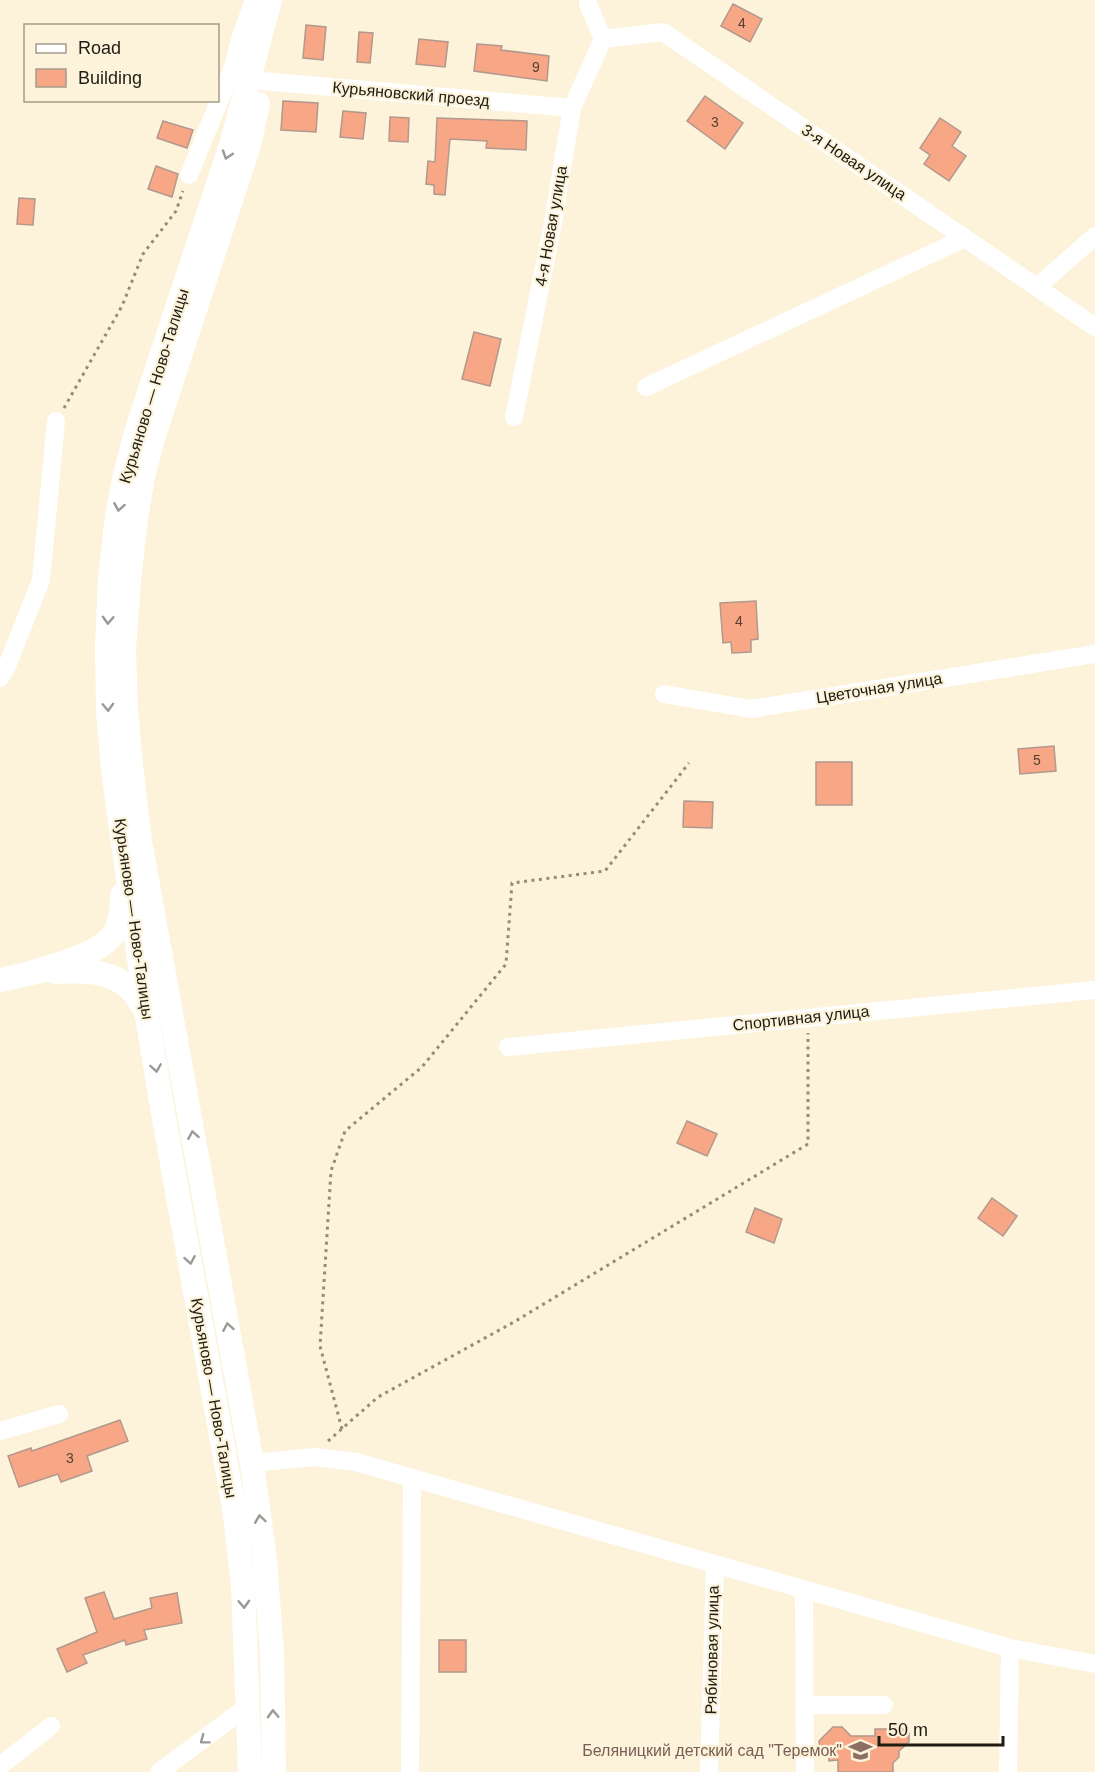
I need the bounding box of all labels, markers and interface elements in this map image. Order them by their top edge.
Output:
house number: 4 [738,15,746,31]
legend [24,24,219,102]
text: Road [78,38,121,58]
house number: 9 [532,59,540,75]
text: Building [78,68,142,88]
street label: Курьяновский проезд [332,79,491,109]
house number: 3 [711,114,719,130]
street label: 3-я Новая улица [799,121,909,203]
one-way arrow [222,149,235,160]
street label: 4-я Новая улица [532,164,570,288]
street label: Курьяново — Ново-Талицы [116,287,192,485]
one-way arrow [113,502,126,512]
house number: 4 [735,613,743,629]
one-way arrow [102,615,115,624]
street label: Цветочная улица [815,670,943,706]
one-way arrow [102,703,115,712]
house number: 5 [1033,752,1041,768]
street label: Курьяново — Ново-Талицы [111,817,157,1021]
street label: Спортивная улица [732,1002,870,1034]
one-way arrow [149,1063,161,1073]
one-way arrow [187,1130,200,1140]
one-way arrow [183,1255,195,1265]
street label: Курьяново — Ново-Талицы [188,1297,240,1499]
one-way arrow [222,1322,234,1332]
house number: 3 [66,1450,74,1466]
one-way arrow [254,1515,266,1524]
street label: Рябиновая улица [702,1585,722,1715]
one-way arrow [237,1600,250,1609]
one-way arrow [266,1709,279,1718]
scale bar [879,1709,1004,1747]
text: 50 m [888,1720,928,1740]
one-way arrow [200,1732,211,1743]
school or university icon: Беляницкий детский сад "Теремок" [847,1737,873,1763]
place label: Беляницкий детский сад "Теремок" [582,1742,842,1759]

